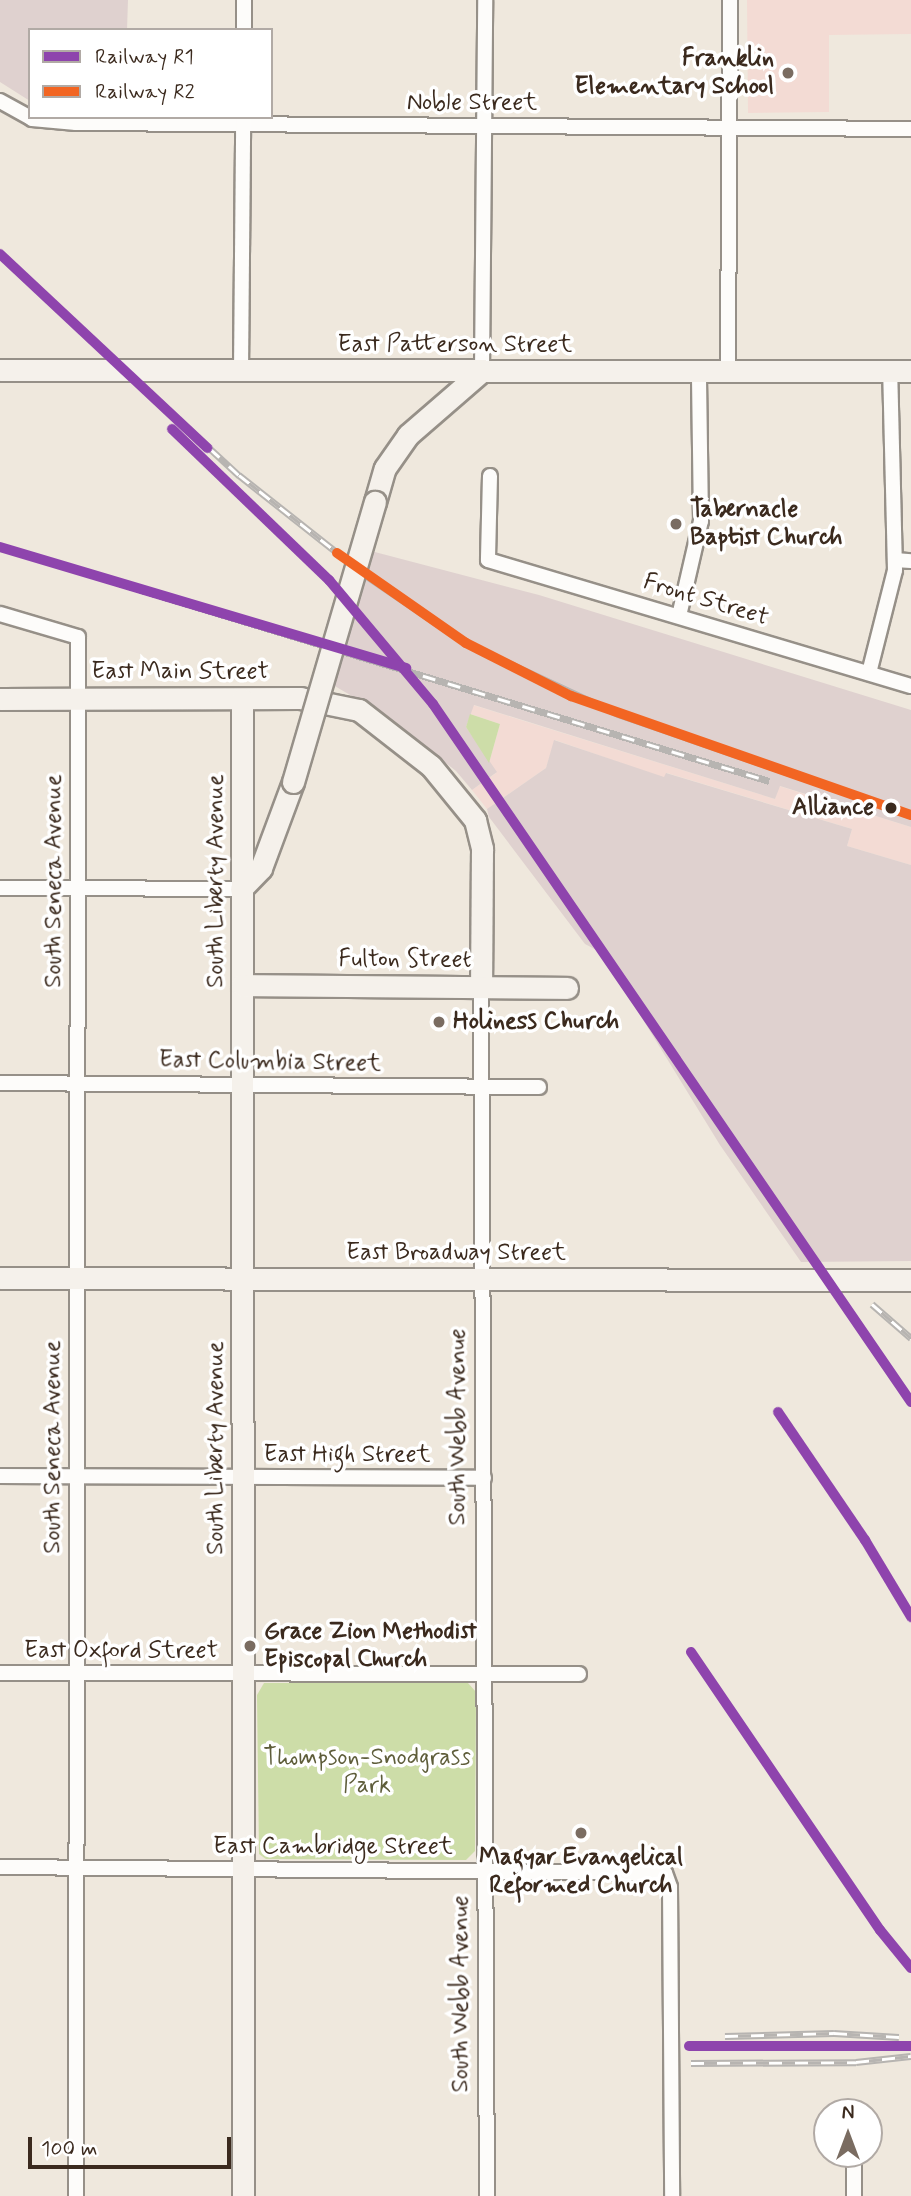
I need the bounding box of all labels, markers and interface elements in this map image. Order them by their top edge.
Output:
legend [28,28,273,119]
text: Railway R1 [95,43,194,71]
place label: Franklin Elementary School [575,45,774,101]
marker: Franklin Elementary School [780,65,796,81]
text: Railway R2 [95,78,195,106]
street label: Noble Street [407,89,537,117]
street label: East Patterson Street [338,331,572,359]
place label: Tabernacle Baptist Church [690,496,842,552]
marker: Tabernacle Baptist Church [668,516,684,532]
street label: Front Street [641,567,771,633]
street label: East Main Street [92,658,268,686]
street label: South Seneca Avenue [40,774,68,988]
street label: South Liberty Avenue [202,774,230,988]
place label: Alliance [792,794,874,822]
marker: Alliance [880,797,902,819]
street label: Fulton Street [337,946,473,974]
place label: Holiness Church [453,1008,619,1036]
marker: Holiness Church [431,1014,447,1030]
street label: East Columbia Street [159,1046,381,1078]
street label: East Broadway Street [346,1239,566,1267]
street label: South Webb Avenue [444,1327,472,1527]
street label: South Seneca Avenue [39,1340,67,1554]
street label: South Liberty Avenue [202,1341,230,1555]
street label: East High Street [263,1441,431,1469]
place label: Grace Zion Methodist Episcopal Church [264,1618,479,1674]
street label: East Oxford Street [25,1637,217,1665]
marker: Grace Zion Methodist Episcopal Church [242,1638,258,1654]
park label: Thompson-Snodgrass Park [263,1744,471,1800]
marker: Magyar Evangelical Reformed Church [573,1825,589,1841]
street label: East Cambridge Street [213,1833,453,1861]
place label: Magyar Evangelical Reformed Church [481,1844,681,1900]
street label: South Webb Avenue [447,1894,475,2094]
north arrow [813,2098,883,2168]
text: N [842,2101,854,2126]
scale bar [32,2122,234,2166]
text: 100 m [41,2135,97,2163]

